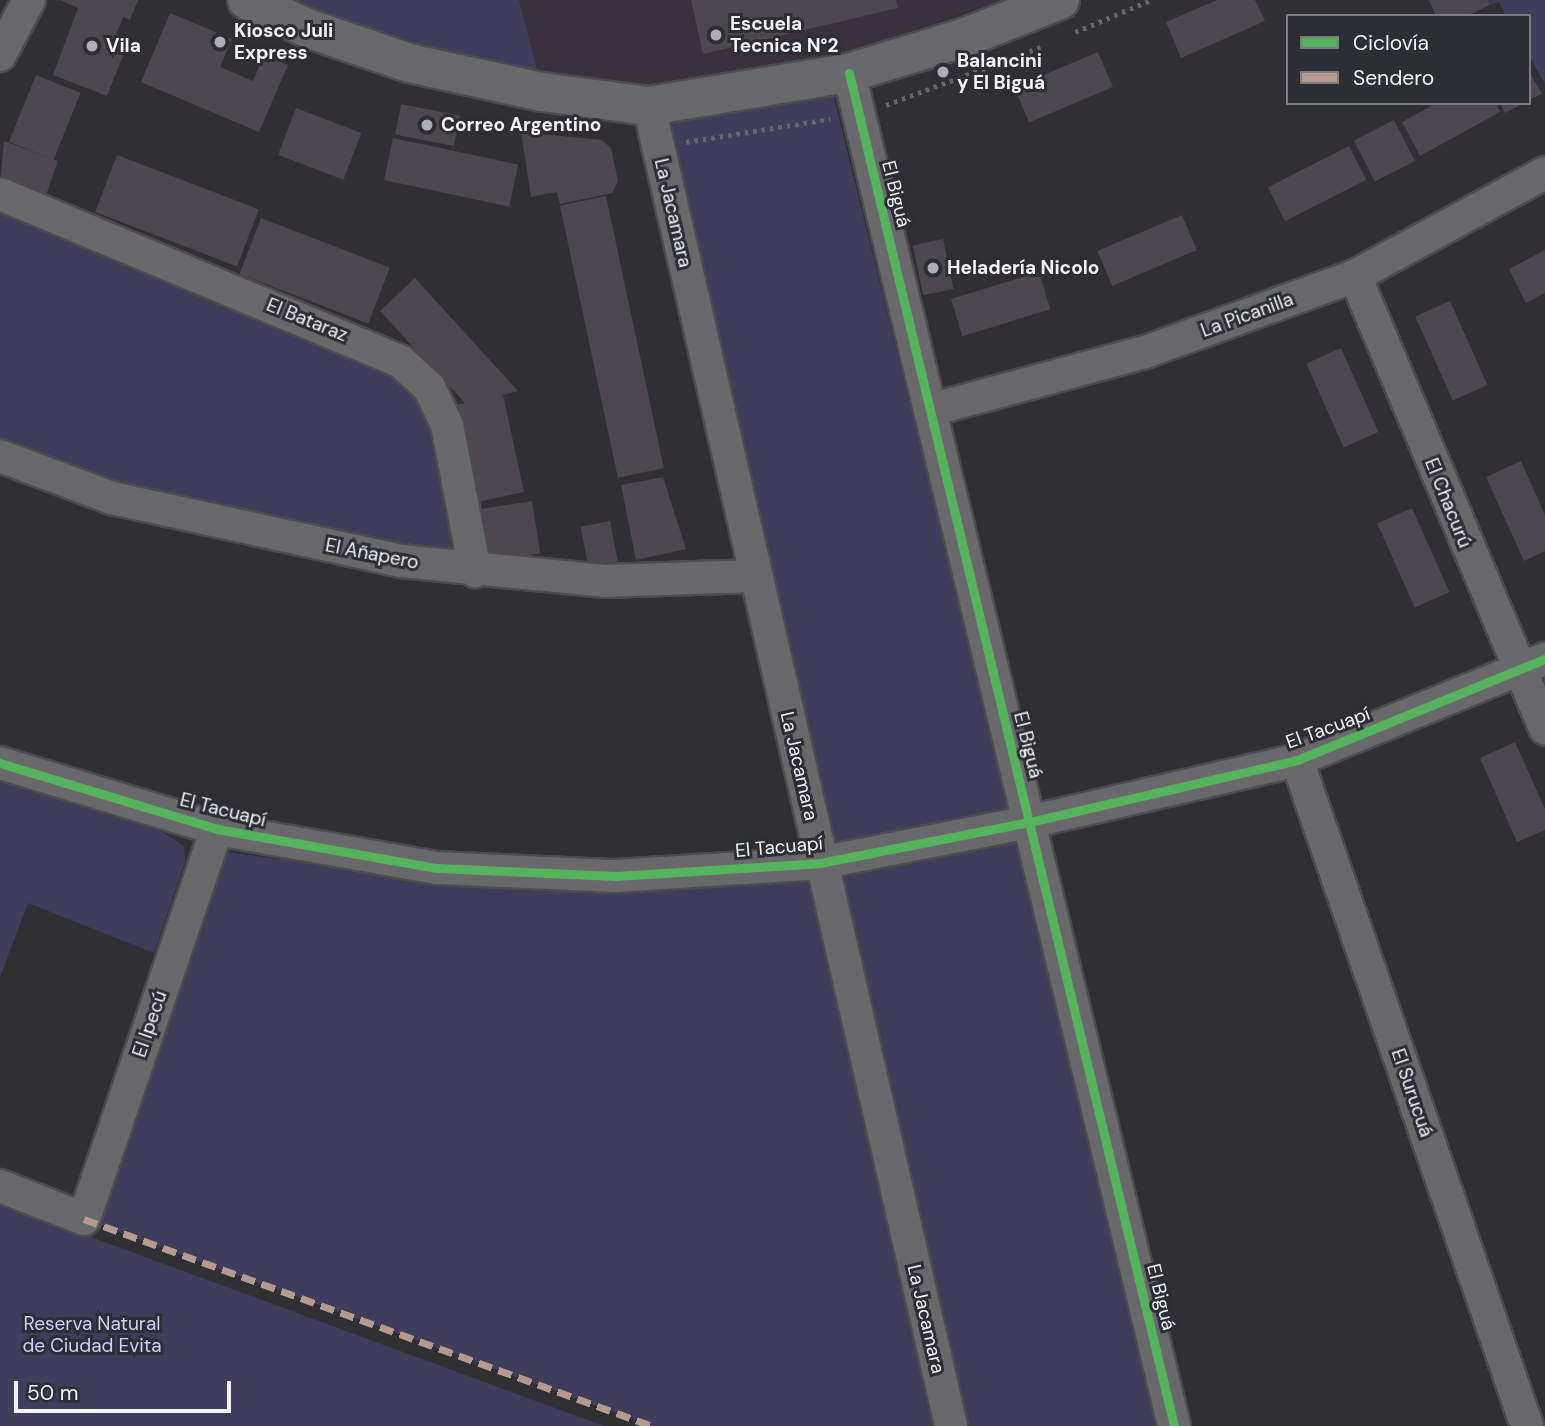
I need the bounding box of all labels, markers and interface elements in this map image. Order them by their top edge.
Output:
place label: Escuela Tecnica N°2 [730,13,838,57]
legend [1286,14,1531,105]
place label: Kiosco Juli Express [234,20,333,64]
marker: Escuela Tecnica N°2 [708,27,724,43]
text: Ciclovía [1353,29,1429,57]
marker: Kiosco Juli Express [212,34,228,50]
place label: Vila [106,35,141,57]
marker: Vila [84,38,100,54]
place label: Balancini y El Biguá [957,50,1045,94]
marker: Balancini y El Biguá [935,64,951,80]
text: Sendero [1353,64,1434,92]
place label: Correo Argentino [441,114,601,136]
marker: Correo Argentino [419,117,435,133]
street label: La Jacamara [649,156,697,270]
street label: El Biguá [877,158,915,230]
place label: Heladería Nicolo [947,257,1099,279]
marker: Heladería Nicolo [925,260,941,276]
street label: La Picanilla [1198,288,1296,342]
street label: El Bataraz [263,293,351,347]
street label: El Chacurú [1420,455,1476,551]
street label: El Añapero [323,534,421,574]
street label: El Tacuapí [1283,702,1373,754]
street label: La Jacamara [775,709,823,823]
street label: El Biguá [1009,709,1047,781]
street label: El Tacuapí [178,788,268,832]
street label: El Tacuapí [734,832,824,862]
street label: El Ipecú [128,988,172,1060]
street label: El Surucuá [1386,1046,1438,1140]
street label: El Biguá [1142,1261,1180,1333]
street label: La Jacamara [902,1262,950,1376]
park label: Reserva Natural de Ciudad Evita [22,1313,162,1357]
scale bar [18,1366,234,1410]
text: 50 m [27,1379,78,1407]

